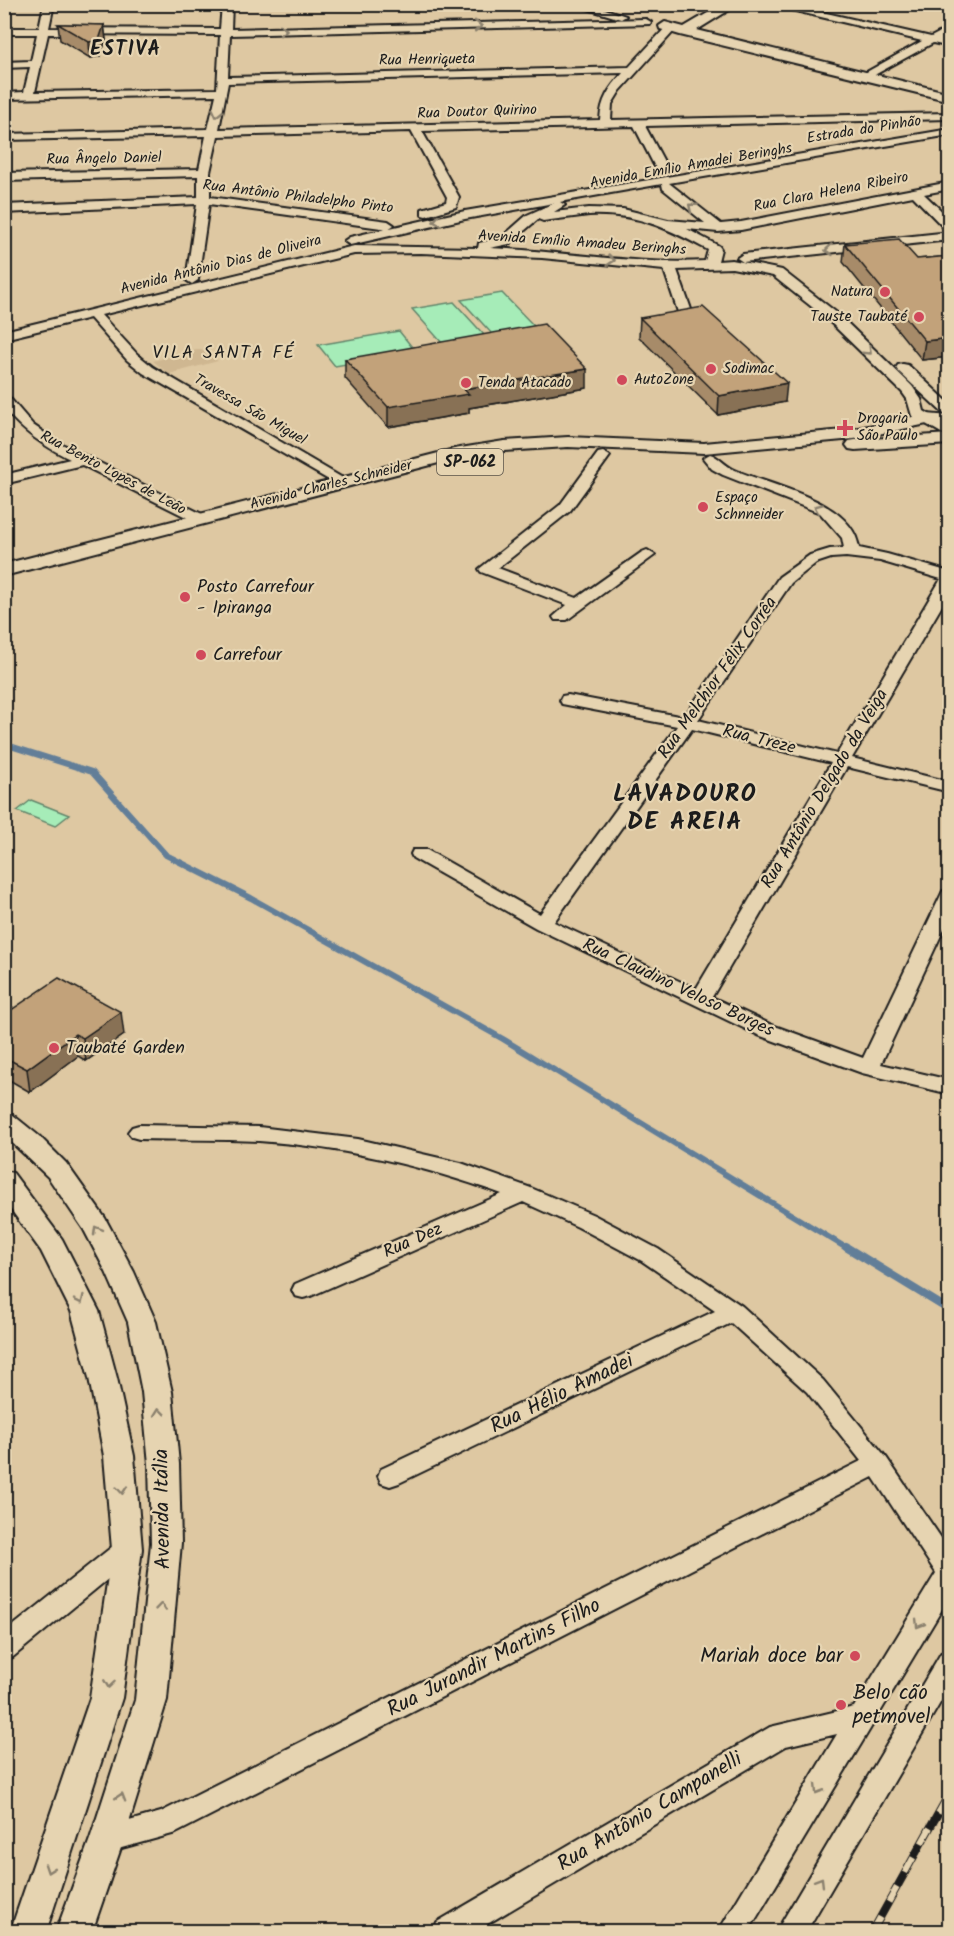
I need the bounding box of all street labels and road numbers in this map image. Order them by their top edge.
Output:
street label: Rua Henriqueta [379,47,475,73]
street label: Rua Doutor Quirino [417,98,538,126]
street label: Estrada do Pinhão [805,109,923,151]
street label: Avenida Emílio Amadei Beringhs [588,136,795,196]
street label: Rua Ângelo Daniel [46,146,162,172]
street label: Rua Clara Helena Ribeiro [752,165,911,219]
street label: Rua Antônio Philadelpho Pinto [201,173,395,221]
street label: Avenida Emílio Amadeu Beringhs [477,224,687,262]
street label: Avenida Antônio Dias de Oliveira [118,228,324,302]
street label: Travessa São Miguel [189,368,311,452]
street label: Rua Bento Lopes de Leão [36,424,190,522]
road number: SP-062 [437,449,503,475]
street label: Avenida Charles Schneider [247,453,416,517]
street label: Rua Melchior Félix Corrêa [651,591,785,765]
street label: Rua Antônio Delgado da Veiga [754,683,896,895]
street label: Rua Treze [719,717,799,763]
street label: Rua Claudino Veloso Borges [577,931,779,1045]
street label: Rua Dez [379,1215,447,1267]
street label: Rua Hélio Amadei [485,1344,640,1443]
street label: Avenida Itália [145,1448,181,1570]
street label: Rua Jurandir Martins Filho [381,1590,607,1726]
street label: Rua Antônio Campanelli [551,1743,750,1881]

